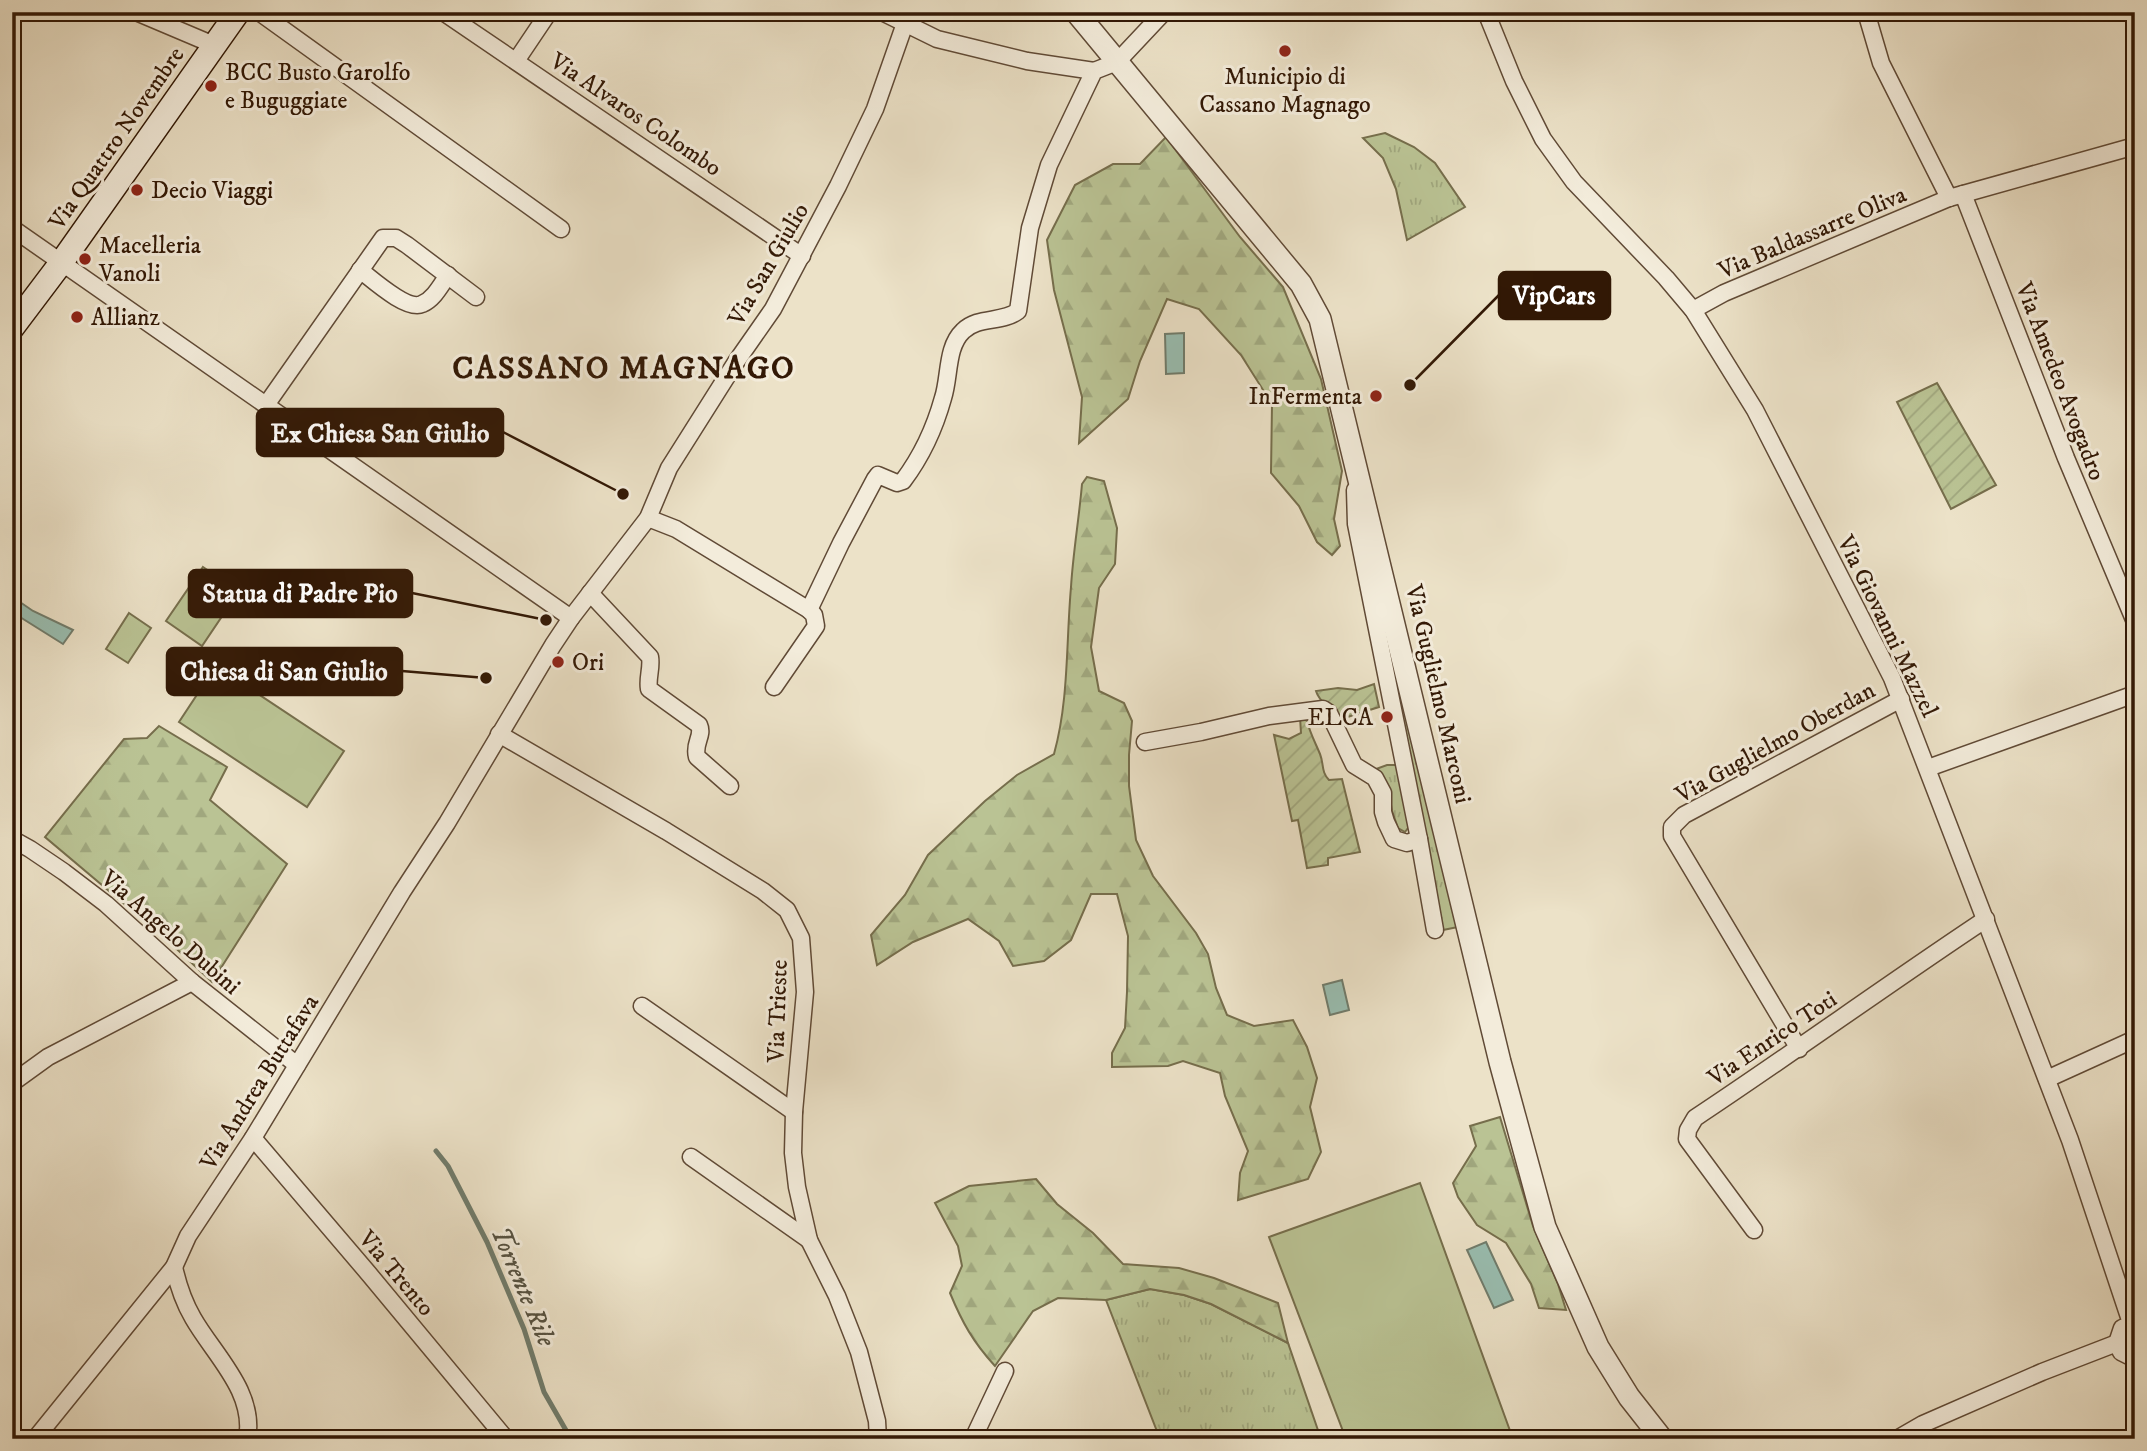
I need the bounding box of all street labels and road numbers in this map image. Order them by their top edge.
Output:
street label: Via Quattro Novembre [42,41,191,237]
street label: Via Alvaros Colombo [543,46,727,183]
street label: Via Baldassarre Oliva [1713,179,1912,286]
street label: Via San Giulio [721,198,816,332]
street label: Via Amedeo Avogadro [2008,277,2112,485]
street label: Via Giovanni Mazzel [1830,530,1944,723]
street label: Via Guglielmo Marconi [1398,581,1478,807]
street label: Via Guglielmo Oberdan [1670,675,1881,811]
street label: Via Angelo Dubini [94,863,246,1002]
street label: Via Trieste [761,959,795,1064]
street label: Via Enrico Toti [1701,985,1843,1094]
street label: Via Andrea Buttafava [193,989,326,1177]
street label: Via Trento [351,1224,441,1323]

